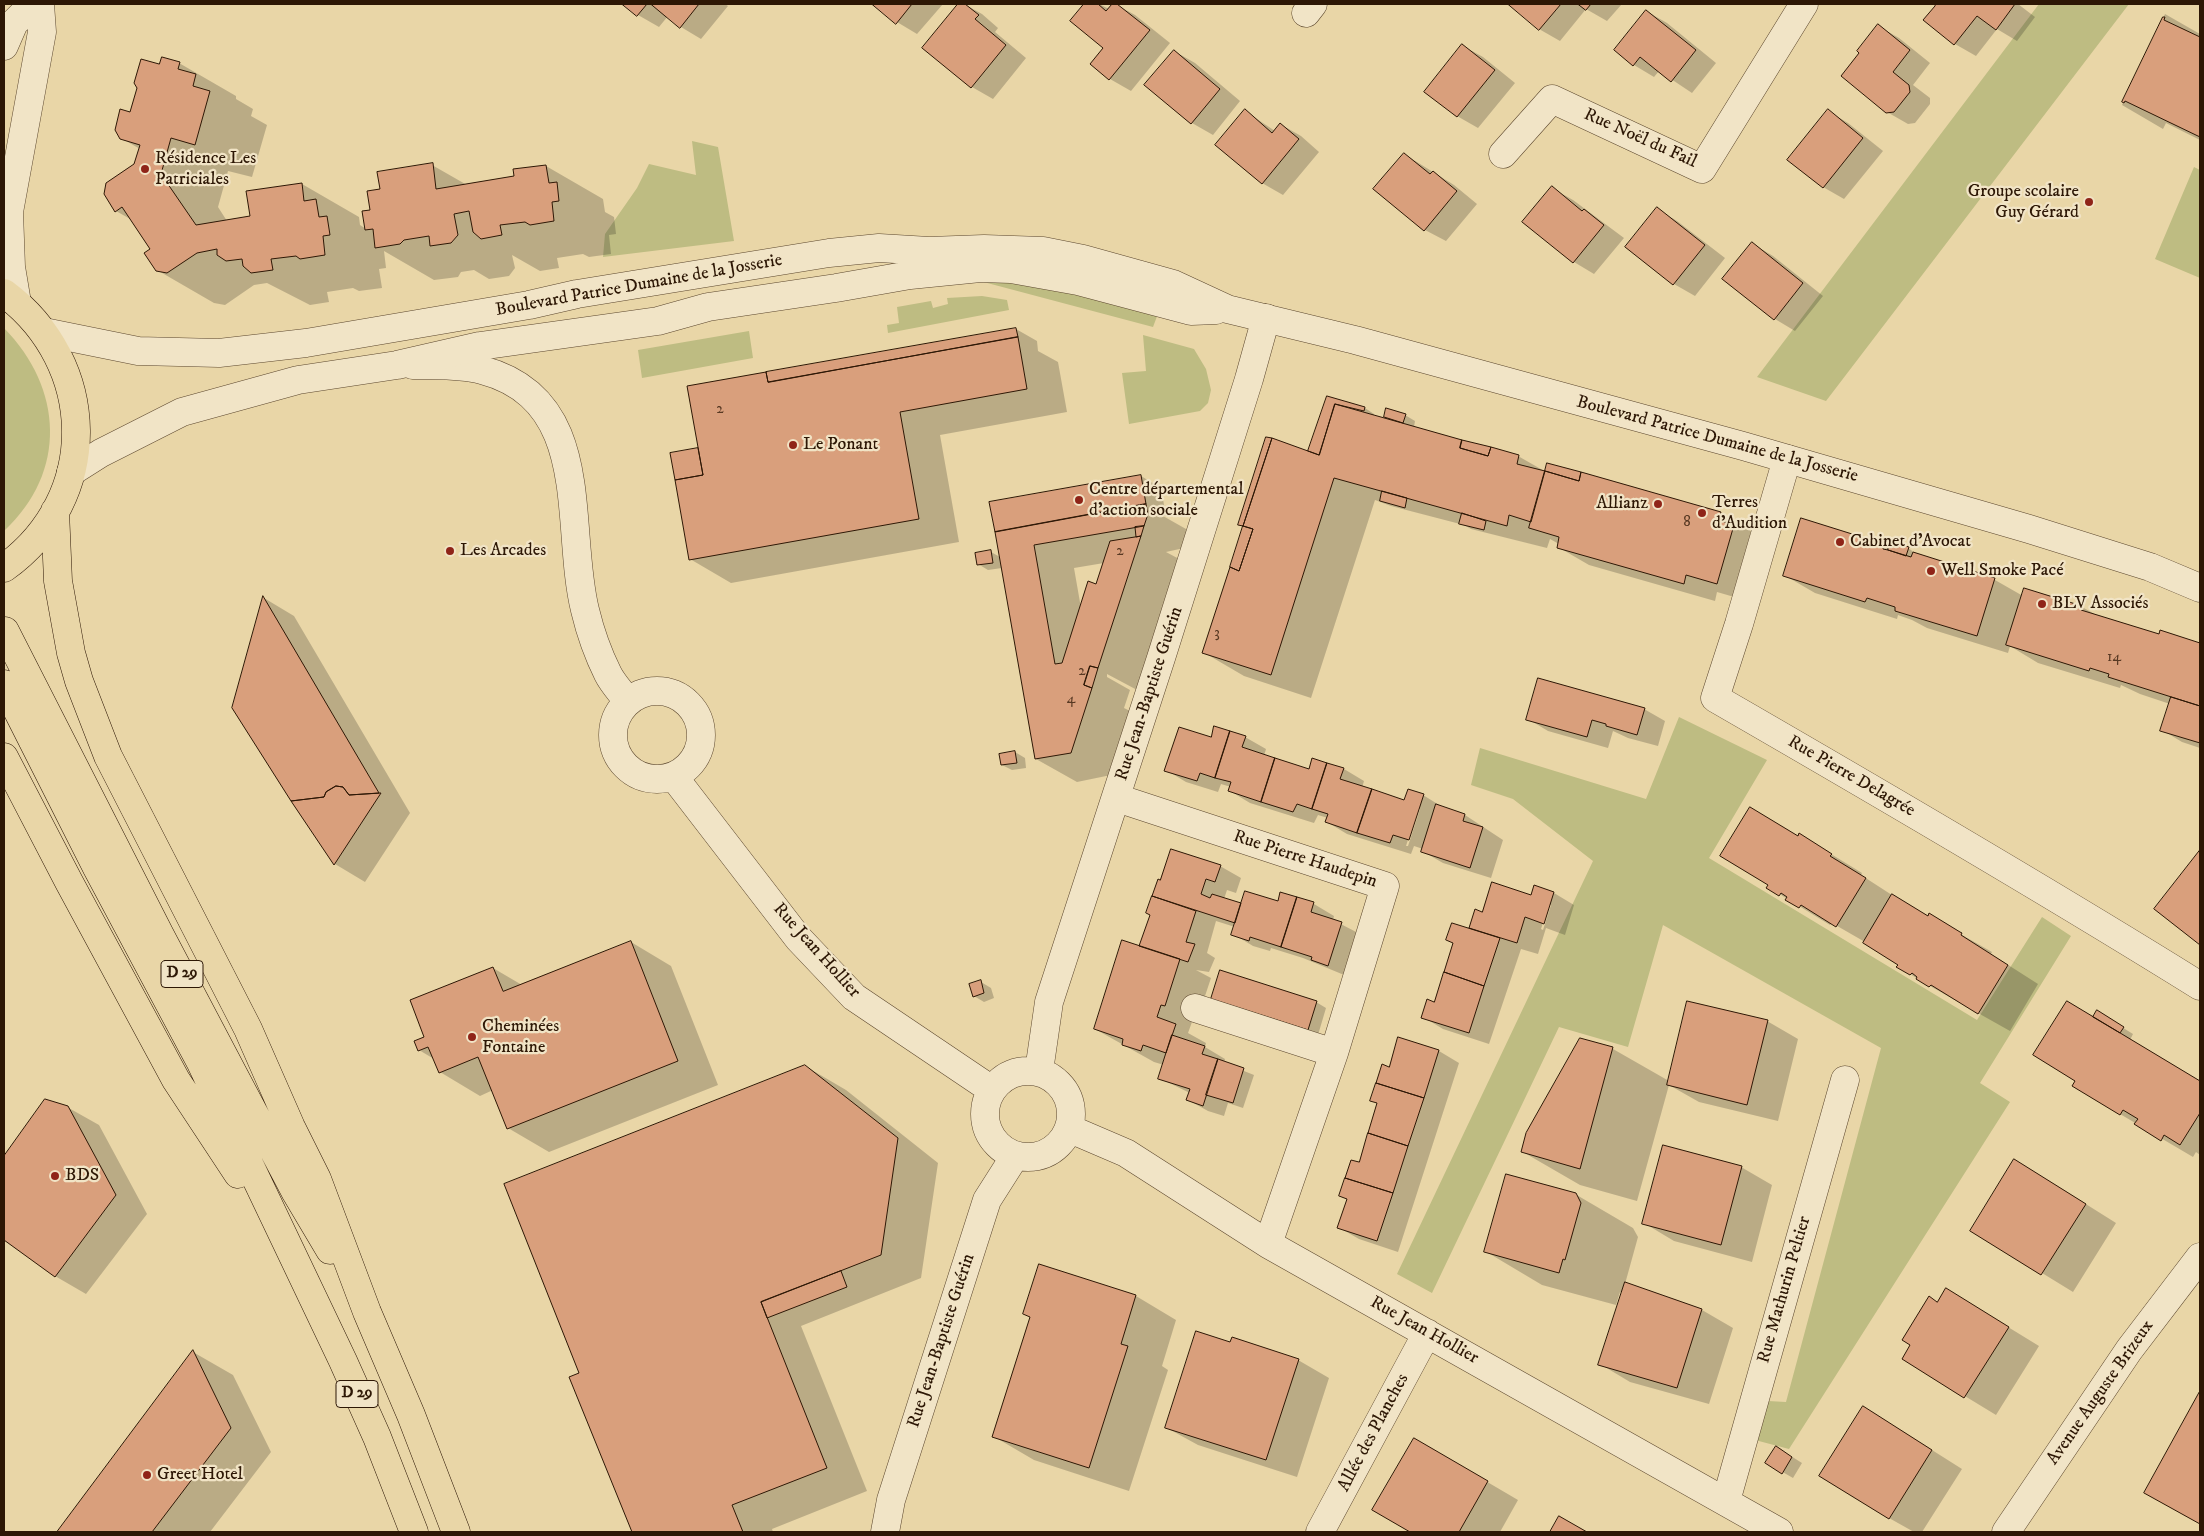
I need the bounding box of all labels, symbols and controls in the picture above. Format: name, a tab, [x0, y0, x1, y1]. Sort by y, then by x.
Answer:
street label: Rue Noël du Fail	[1580, 104, 1700, 174]
place label: Résidence Les Patriciales	[155, 148, 256, 190]
marker: Résidence Les Patriciales	[139, 163, 151, 175]
place label: Groupe scolaire Guy Gérard	[1968, 181, 2079, 223]
marker: Groupe scolaire Guy Gérard	[2083, 196, 2095, 208]
street label: Boulevard Patrice Dumaine de la Josserie	[494, 250, 784, 322]
street label: Boulevard Patrice Dumaine de la Josserie	[1574, 392, 1860, 488]
house number: 2	[716, 401, 724, 419]
place label: Le Ponant	[803, 434, 878, 456]
marker: Le Ponant	[787, 439, 799, 451]
place label: Centre départemental d'action sociale	[1089, 479, 1244, 522]
place label: Terres d'Audition	[1712, 492, 1787, 534]
place label: Allianz	[1596, 493, 1648, 515]
marker: Centre départemental d'action sociale	[1073, 494, 1085, 506]
marker: Allianz	[1652, 498, 1664, 510]
marker: Terres d'Audition	[1696, 507, 1708, 519]
house number: 8	[1683, 514, 1691, 532]
place label: Cabinet d'Avocat	[1850, 531, 1971, 553]
marker: Cabinet d'Avocat	[1834, 536, 1846, 548]
place label: Les Arcades	[460, 540, 546, 562]
house number: 2	[1116, 543, 1124, 561]
marker: Les Arcades	[444, 545, 456, 557]
place label: Well Smoke Pacé	[1941, 560, 2064, 582]
marker: Well Smoke Pacé	[1925, 565, 1937, 577]
place label: BLV Associés	[2052, 593, 2149, 615]
marker: BLV Associés	[2036, 598, 2048, 610]
street label: Rue Jean-Baptiste Guérin	[1112, 604, 1188, 784]
house number: 3	[1214, 625, 1220, 643]
house number: 14	[2107, 649, 2121, 667]
house number: 2	[1078, 663, 1086, 681]
house number: 4	[1067, 691, 1075, 709]
street label: Rue Pierre Delagrée	[1783, 732, 1919, 822]
street label: Rue Pierre Haudepin	[1230, 827, 1380, 893]
street label: Rue Jean Hollier	[768, 899, 864, 1003]
road number: D 29	[161, 961, 203, 988]
place label: Cheminées Fontaine	[482, 1016, 559, 1058]
marker: Cheminées Fontaine	[466, 1031, 478, 1043]
place label: BDS	[65, 1165, 99, 1187]
marker: BDS	[49, 1170, 61, 1182]
street label: Rue Mathurin Peltier	[1754, 1214, 1816, 1366]
street label: Rue Jean-Baptiste Guérin	[904, 1251, 980, 1431]
street label: Rue Jean Hollier	[1366, 1292, 1482, 1370]
street label: Avenue Auguste Brizeux	[2043, 1316, 2159, 1470]
street label: Allée des Planches	[1334, 1370, 1414, 1496]
road number: D 29	[336, 1380, 378, 1408]
place label: Greet Hotel	[157, 1464, 243, 1486]
marker: Greet Hotel	[141, 1469, 153, 1481]

